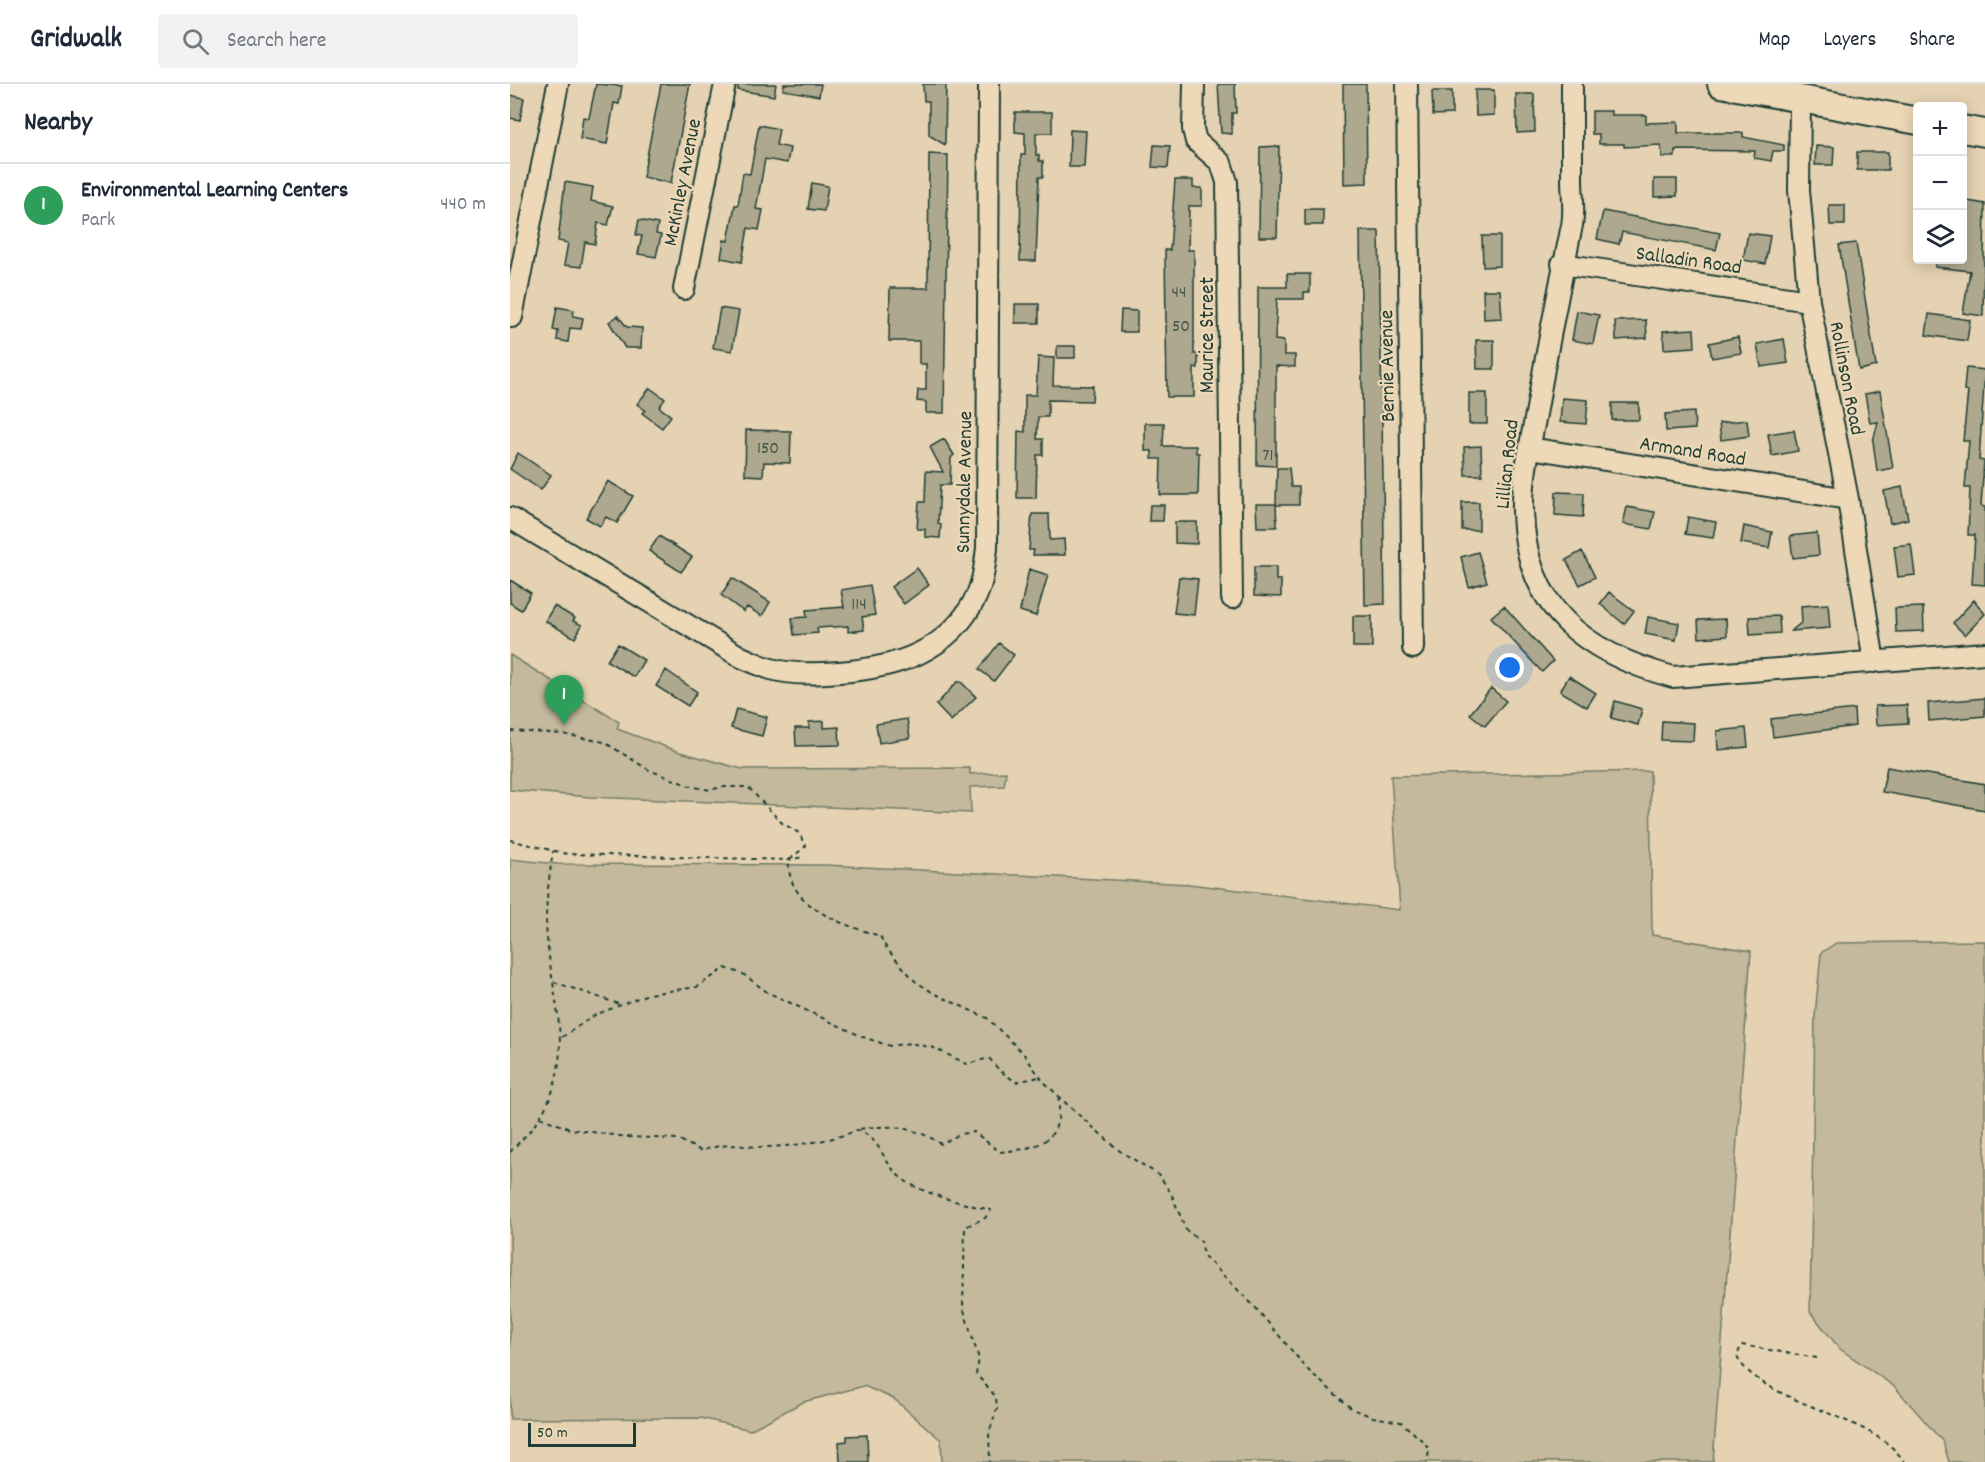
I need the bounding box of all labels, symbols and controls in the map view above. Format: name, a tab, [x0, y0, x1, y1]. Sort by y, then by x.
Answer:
search box	[158, 14, 578, 68]
text: Gridwalk	[30, 21, 122, 61]
icon: search	[179, 25, 212, 58]
text: Search here	[227, 26, 327, 57]
text: Map	[1759, 26, 1790, 56]
text: Layers	[1823, 26, 1876, 56]
text: Share	[1909, 26, 1955, 56]
map controls	[1913, 102, 1967, 264]
button: +	[1913, 102, 1967, 156]
text: Nearby	[24, 105, 92, 142]
street label: McKinley Avenue	[657, 116, 711, 249]
button: −	[1913, 156, 1967, 210]
text: Environmental Learning Centers	[81, 176, 348, 207]
text: 1	[41, 191, 46, 219]
text: 440 m	[440, 191, 486, 219]
text: Park	[81, 207, 115, 235]
button: layers	[1913, 210, 1967, 264]
street label: Salladin Road	[1634, 240, 1743, 284]
street label: Maurice Street	[1194, 277, 1224, 393]
house number: 44	[1172, 281, 1186, 306]
street label: Bernie Avenue	[1373, 310, 1405, 422]
house number: 50	[1172, 315, 1190, 340]
street label: Rollinson Road	[1819, 319, 1871, 438]
street label: Sunnydale Avenue	[950, 411, 982, 554]
street label: Lillian Road	[1489, 418, 1529, 511]
street label: Armand Road	[1637, 430, 1748, 476]
house number: 150	[757, 437, 779, 462]
house number: 71	[1263, 444, 1273, 469]
house number: 114	[851, 593, 867, 618]
your location	[1495, 653, 1524, 682]
pin: 1	[544, 676, 584, 725]
scale bar	[528, 1420, 636, 1448]
text: 50 m	[537, 1422, 568, 1445]

